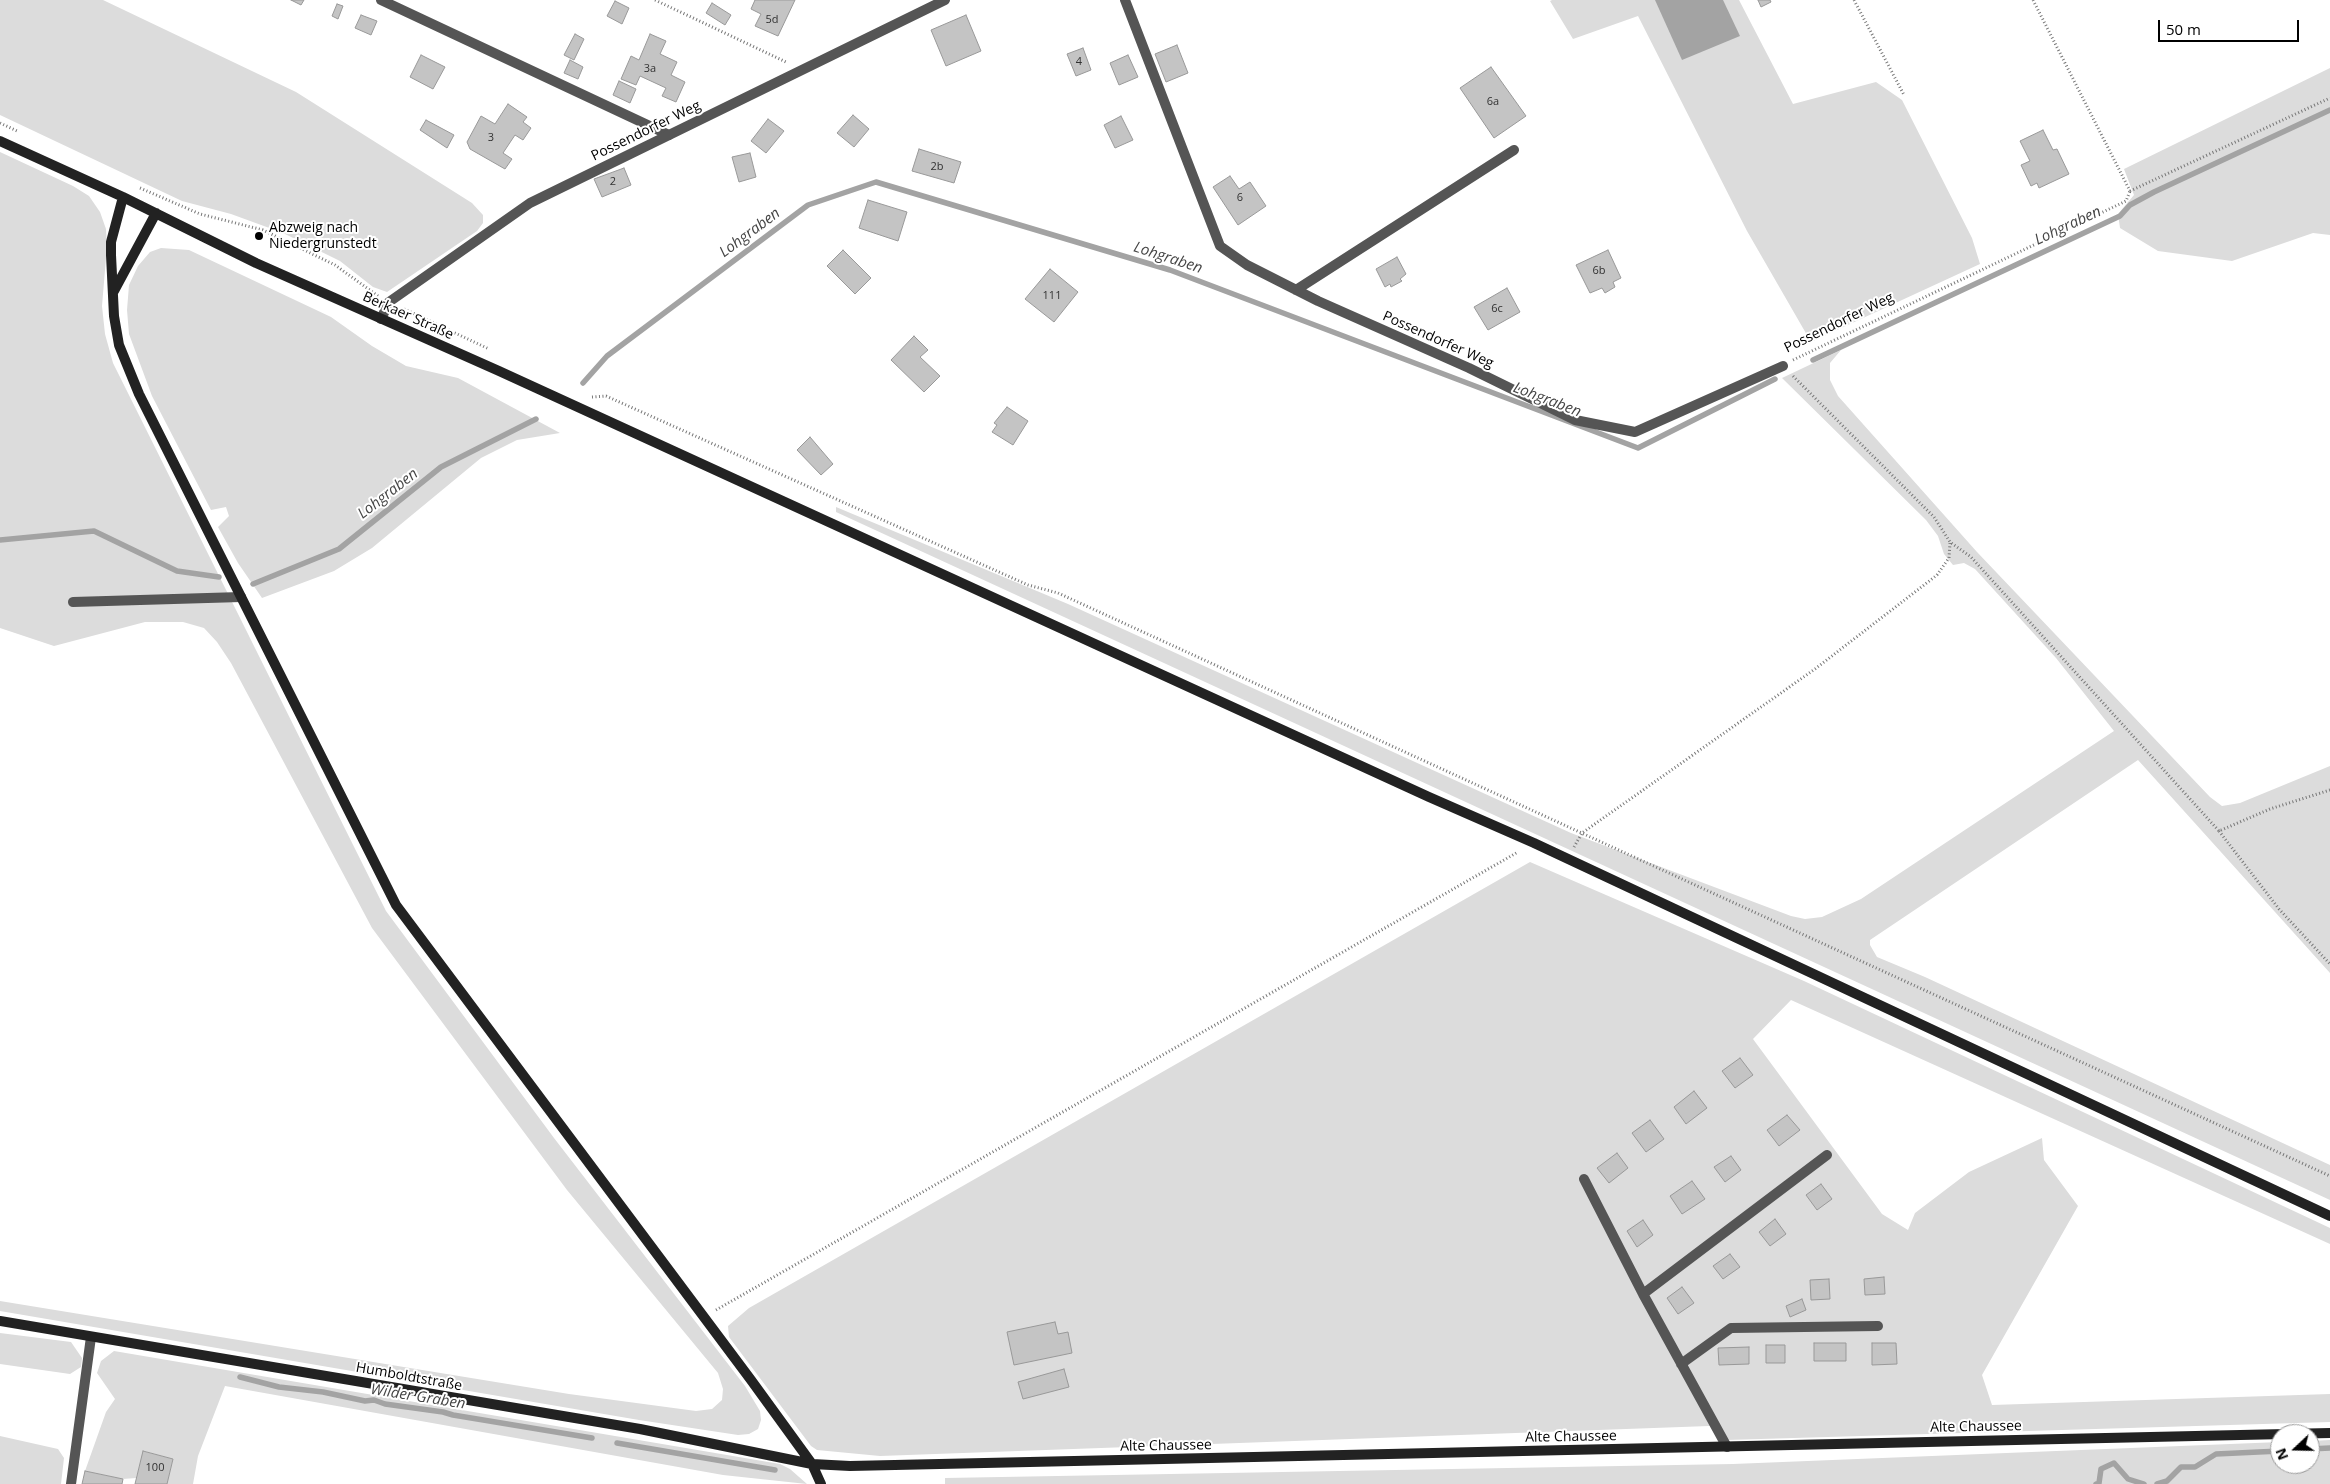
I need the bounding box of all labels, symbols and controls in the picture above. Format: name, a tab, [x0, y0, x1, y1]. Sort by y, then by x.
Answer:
scale bar	[2160, 10, 2301, 42]
house number: 5d	[765, 13, 779, 27]
text: 50 m	[2166, 19, 2201, 39]
house number: 4	[1076, 55, 1082, 69]
house number: 3a	[644, 62, 656, 76]
house number: 6a	[1487, 95, 1499, 109]
street label: Possendorfer Weg	[589, 97, 703, 165]
house number: 3	[488, 131, 494, 145]
house number: 2b	[930, 160, 944, 174]
house number: 2	[610, 175, 616, 189]
house number: 6	[1237, 191, 1243, 205]
water label: Lohgraben	[2032, 203, 2104, 249]
water label: Lohgraben	[716, 204, 784, 262]
place label: Abzweig nach Niedergrunstedt	[269, 220, 377, 252]
marker: Abzweig nach Niedergrunstedt	[253, 230, 265, 242]
water label: Lohgraben	[1131, 238, 1205, 278]
house number: 6b	[1592, 264, 1606, 278]
street label: Berkaer Straße	[360, 288, 456, 344]
house number: 111	[1043, 289, 1061, 303]
street label: Possendorfer Weg	[1782, 289, 1896, 357]
house number: 6c	[1491, 302, 1503, 316]
street label: Possendorfer Weg	[1380, 308, 1496, 372]
water label: Lohgraben	[1511, 379, 1583, 421]
water label: Lohgraben	[354, 465, 422, 523]
street label: Humboldtstraße	[355, 1359, 463, 1395]
water label: Wilder Graben	[369, 1381, 467, 1413]
street label: Alte Chaussee	[1930, 1418, 2022, 1436]
north arrow	[2270, 1424, 2320, 1474]
street label: Alte Chaussee	[1525, 1428, 1617, 1446]
street label: Alte Chaussee	[1120, 1437, 1212, 1455]
text: N	[2271, 1445, 2292, 1463]
house number: 100	[146, 1461, 164, 1475]

